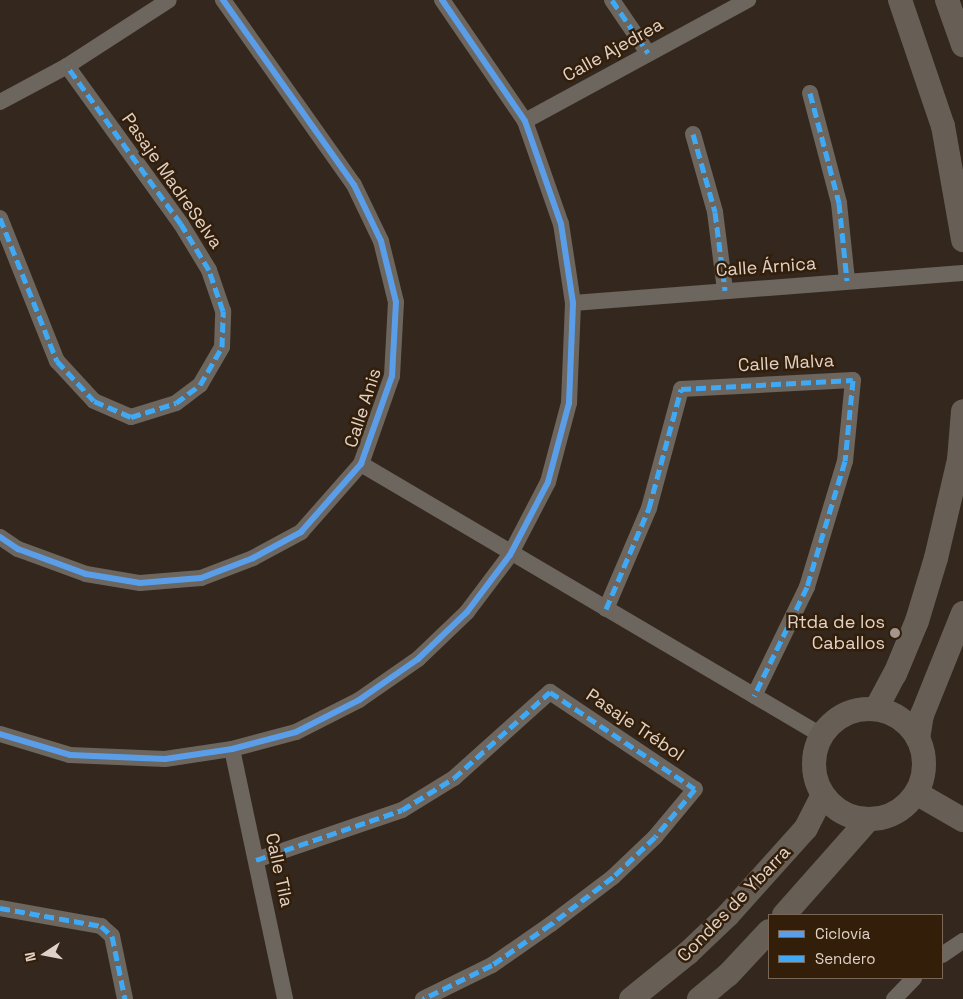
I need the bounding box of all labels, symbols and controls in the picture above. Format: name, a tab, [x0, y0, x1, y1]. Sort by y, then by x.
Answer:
street label: Calle Ajedrea	[559, 14, 667, 86]
street label: Pasaje MadreSelva	[117, 109, 227, 253]
street label: Calle Árnica	[715, 253, 817, 281]
street label: Calle Malva	[737, 350, 835, 376]
street label: Calle Anis	[340, 366, 386, 450]
place label: Rtda de los Caballos	[787, 612, 885, 654]
marker: Rtda de los Caballos	[889, 627, 901, 639]
street label: Pasaje Trébol	[582, 684, 688, 766]
street label: Calle Tila	[261, 831, 297, 909]
street label: Condes de Ybarra	[673, 841, 795, 967]
legend	[768, 914, 943, 979]
text: Ciclovía	[815, 924, 870, 943]
north arrow	[20, 929, 70, 979]
text: Sendero	[815, 949, 875, 968]
text: N	[21, 951, 40, 963]

